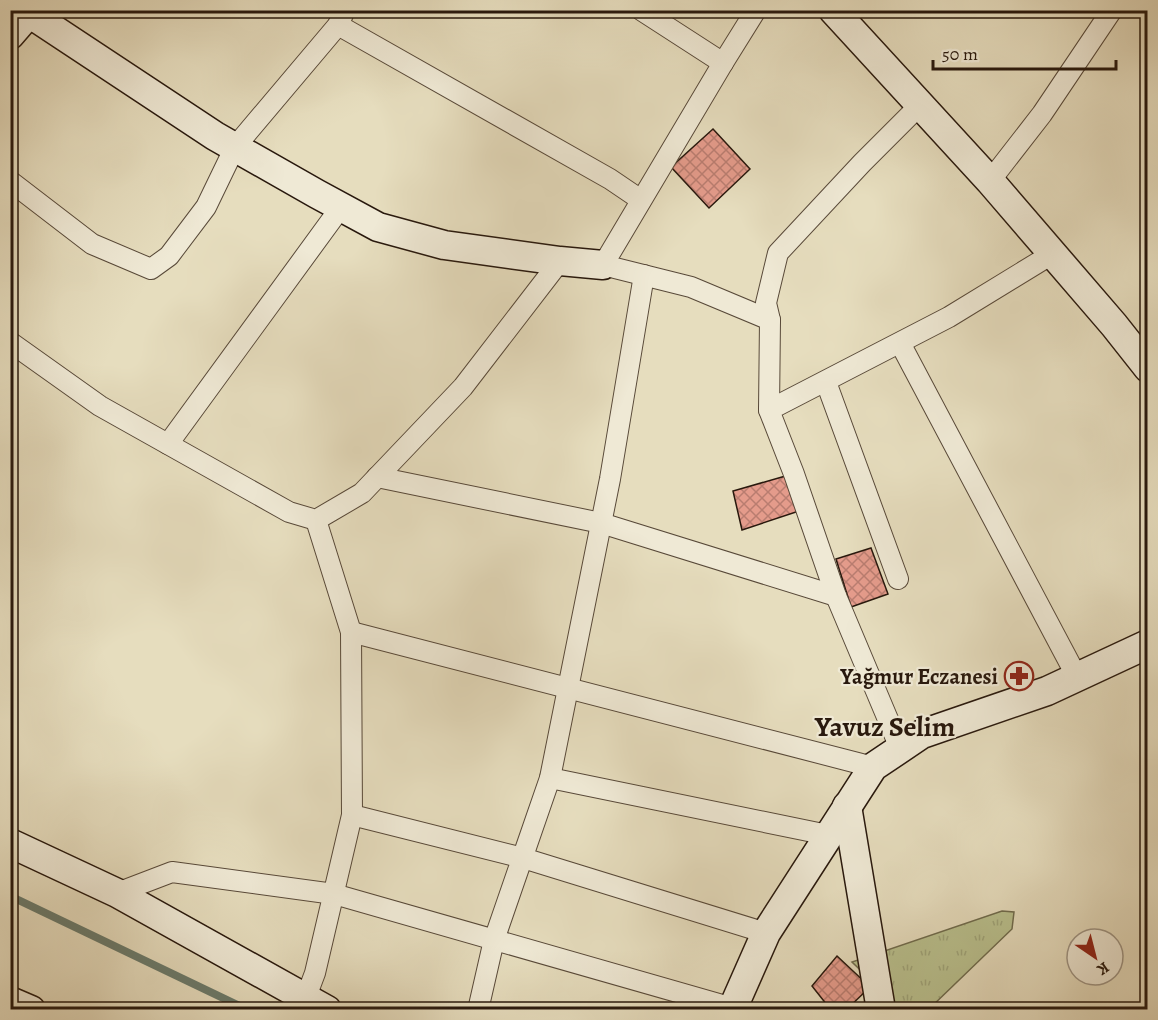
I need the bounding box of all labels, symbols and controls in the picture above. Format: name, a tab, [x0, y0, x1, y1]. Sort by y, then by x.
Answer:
scale bar	[933, 33, 1116, 71]
text: 50 m	[942, 42, 978, 66]
pharmacy icon: Yağmur Eczanesi	[1003, 660, 1035, 692]
place label: Yağmur Eczanesi	[839, 662, 998, 692]
district label: Yavuz Selim	[814, 708, 955, 746]
north arrow	[1065, 927, 1125, 987]
text: K	[1092, 956, 1114, 981]

